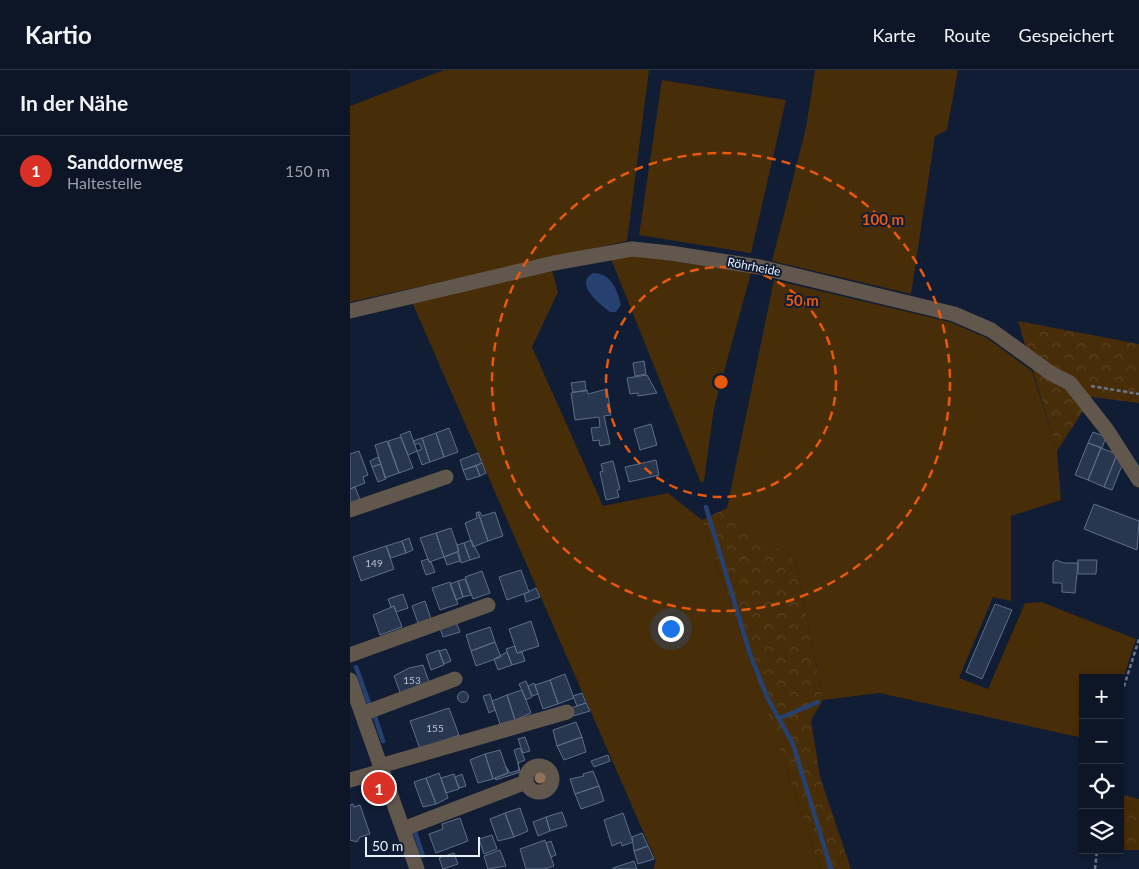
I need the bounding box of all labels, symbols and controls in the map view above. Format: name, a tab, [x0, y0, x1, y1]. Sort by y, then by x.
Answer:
text: Kartio	[25, 20, 92, 49]
text: Karte	[872, 24, 916, 46]
text: Route	[944, 24, 991, 46]
text: Gespeichert	[1019, 24, 1114, 46]
text: In der Nähe	[20, 90, 128, 115]
text: Sanddornweg	[67, 150, 183, 173]
text: 1	[31, 161, 41, 180]
text: 150 m	[285, 161, 330, 180]
text: Haltestelle	[67, 173, 142, 192]
text: 100 m	[862, 210, 904, 228]
street label: Röhrheide	[726, 254, 782, 279]
text: 50 m	[785, 291, 819, 309]
centre of rings	[712, 373, 730, 391]
house number: 149	[365, 557, 383, 569]
your location	[658, 616, 684, 642]
house number: 153	[403, 674, 421, 686]
map controls	[1079, 674, 1124, 854]
button: +	[1079, 674, 1124, 719]
button: −	[1079, 719, 1124, 764]
house number: 155	[426, 722, 444, 734]
button: locate	[1079, 764, 1124, 809]
pin: 1	[363, 769, 395, 807]
button: layers	[1079, 809, 1124, 854]
scale bar	[365, 834, 480, 857]
text: 50 m	[372, 837, 403, 854]

